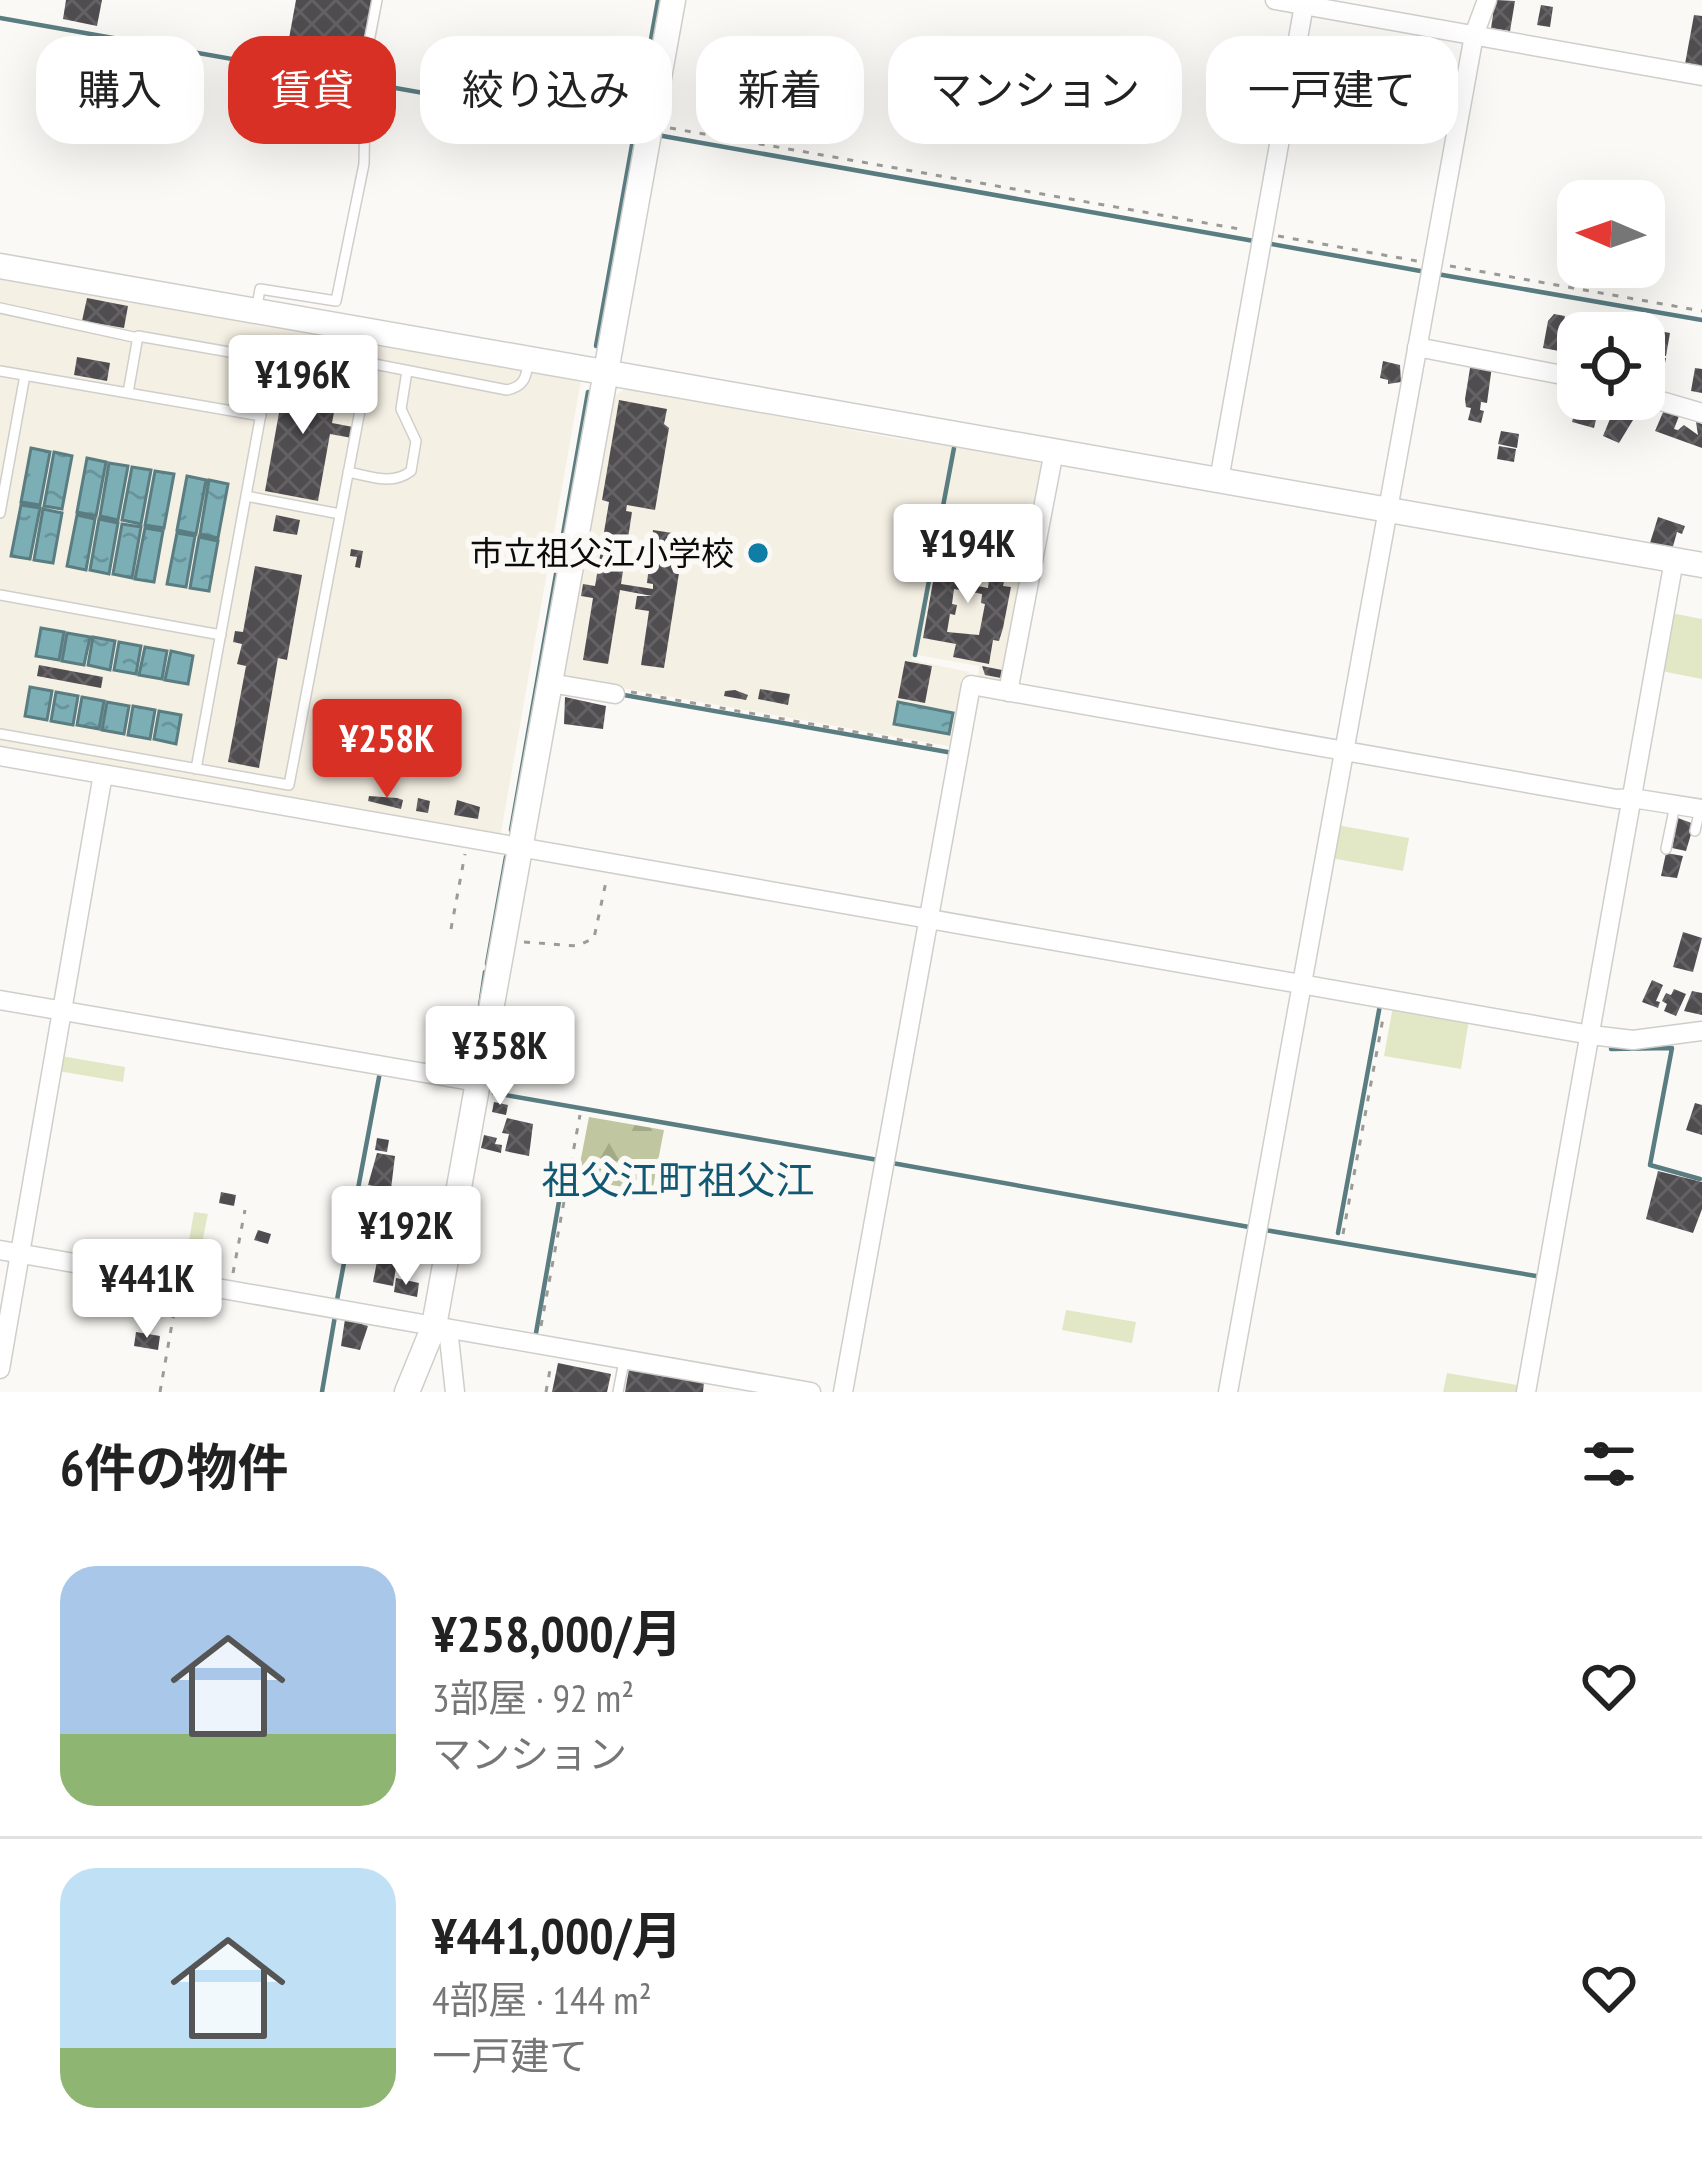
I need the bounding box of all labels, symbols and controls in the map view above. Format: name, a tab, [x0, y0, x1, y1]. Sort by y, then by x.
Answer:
chip: 購入	[36, 36, 204, 144]
chip: 賃貸	[228, 36, 396, 144]
chip: 絞り込み	[420, 36, 672, 144]
chip: 新着	[696, 36, 864, 144]
chip: マンション	[888, 36, 1182, 144]
chip: 一戸建て	[1206, 36, 1458, 144]
north arrow	[1557, 180, 1665, 288]
map controls	[1557, 180, 1665, 420]
button: locate	[1557, 312, 1665, 420]
pin: ¥196K	[219, 335, 387, 437]
text: ¥196K	[256, 348, 350, 399]
pin: ¥194K	[884, 504, 1052, 606]
text: ¥194K	[921, 517, 1015, 568]
place label: 市立祖父江小学校	[470, 531, 734, 574]
marker: 市立祖父江小学校	[745, 540, 771, 566]
pin: ¥258K	[303, 699, 471, 801]
text: ¥258K	[340, 712, 434, 763]
pin: ¥358K	[416, 1006, 584, 1108]
text: ¥358K	[453, 1019, 547, 1070]
district label: 祖父江町祖父江	[541, 1154, 815, 1205]
pin: ¥192K	[322, 1186, 490, 1288]
text: ¥192K	[359, 1199, 453, 1250]
pin: ¥441K	[63, 1239, 231, 1341]
text: ¥441K	[100, 1252, 194, 1303]
icon: filters	[1576, 1431, 1642, 1497]
text: 6件の物件	[60, 1434, 288, 1500]
text: ¥258,000/月	[432, 1600, 682, 1666]
icon: home	[156, 1614, 300, 1758]
icon: heart	[1576, 1653, 1642, 1719]
text: 3部屋 · 92 m²	[432, 1672, 634, 1723]
text: マンション	[432, 1728, 627, 1779]
text: ¥441,000/月	[432, 1902, 682, 1968]
icon: home	[156, 1916, 300, 2060]
icon: heart	[1576, 1955, 1642, 2021]
text: 4部屋 · 144 m²	[432, 1974, 652, 2025]
text: 一戸建て	[432, 2030, 588, 2081]

